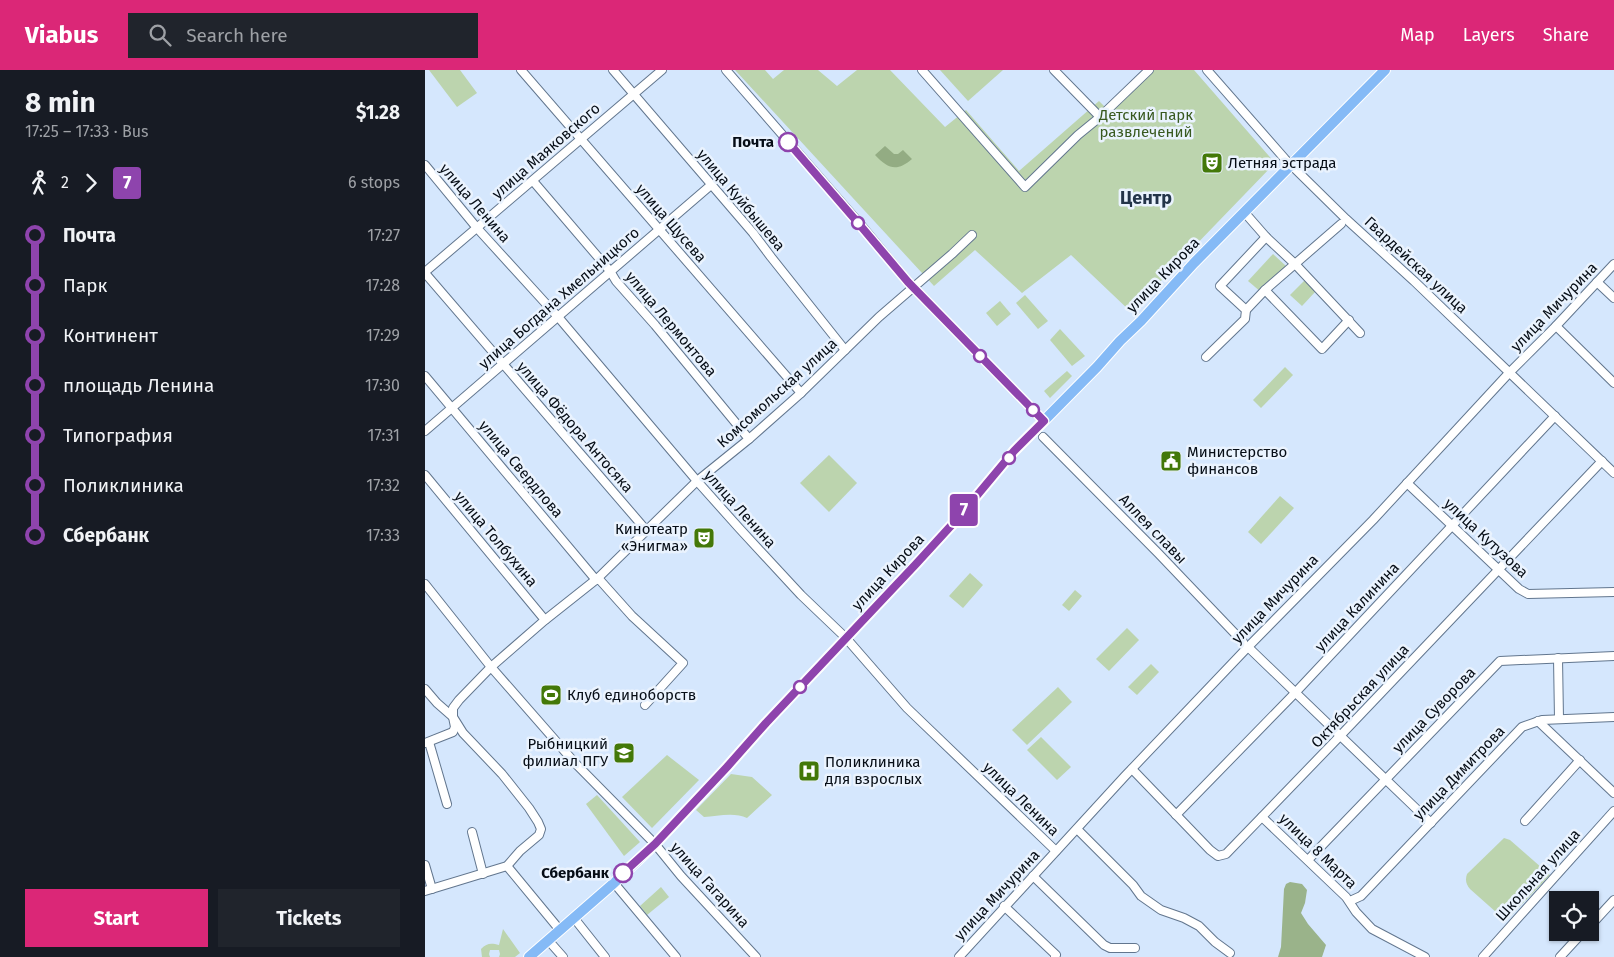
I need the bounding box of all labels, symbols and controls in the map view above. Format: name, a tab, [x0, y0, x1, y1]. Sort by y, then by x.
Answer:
search box	[128, 13, 478, 58]
text: Viabus	[25, 21, 98, 49]
icon: search	[146, 21, 174, 49]
text: Search here	[186, 24, 288, 47]
text: Map	[1400, 24, 1435, 46]
text: Layers	[1463, 24, 1515, 46]
text: Share	[1543, 24, 1589, 46]
text: 8 min	[25, 86, 96, 119]
street label: улица Маяковского	[488, 99, 604, 203]
text: $1.28	[356, 101, 400, 124]
park label: Детский парк развлечений	[1098, 106, 1193, 141]
text: 17:25 – 17:33 · Bus	[25, 122, 148, 141]
marker: Почта	[778, 132, 798, 152]
place label: Почта	[732, 133, 774, 151]
street label: улица Куйбышева	[693, 146, 789, 254]
theatre icon: Летняя эстрада	[1200, 151, 1224, 175]
place label: Летняя эстрада	[1228, 154, 1337, 172]
street label: улица Ленина	[436, 160, 514, 246]
icon: walk	[25, 169, 53, 197]
icon: forward	[77, 169, 105, 197]
text: 7	[123, 172, 131, 194]
text: 2	[61, 173, 69, 192]
text: 6 stops	[348, 173, 400, 192]
street label: улица Щусева	[632, 180, 710, 266]
district label: Центр	[1120, 187, 1172, 209]
street label: Гвардейская улица	[1361, 213, 1471, 317]
unlabelled marker	[851, 216, 865, 230]
street label: улица Богдана Хмельницкого	[475, 223, 643, 373]
text: Почта	[63, 224, 116, 247]
text: 17:27	[367, 226, 400, 245]
street label: улица Кирова	[1123, 234, 1203, 316]
street label: улица Мичурина	[1507, 259, 1601, 355]
street label: улица Лермонтова	[622, 268, 720, 380]
text: Парк	[63, 274, 107, 297]
text: 17:28	[365, 276, 400, 295]
text: Континент	[63, 324, 158, 347]
text: 17:29	[366, 326, 400, 345]
street label: Комсомольская улица	[713, 334, 841, 452]
unlabelled marker	[973, 349, 987, 363]
street label: улица Фёдора Антосяка	[513, 358, 637, 496]
text: площадь Ленина	[63, 374, 214, 397]
text: 17:30	[365, 376, 400, 395]
unlabelled marker	[1026, 403, 1040, 417]
street label: улица Свердлова	[475, 417, 567, 521]
text: Типография	[63, 424, 173, 447]
text: 17:31	[367, 426, 400, 445]
place label: Министерство финансов	[1187, 443, 1287, 478]
public building icon: Министерство финансов	[1159, 449, 1183, 473]
unlabelled marker	[1002, 451, 1016, 465]
street label: улица Ленина	[700, 466, 780, 552]
text: Поликлиника	[63, 474, 184, 497]
text: 17:32	[366, 476, 400, 495]
street label: улица Толбухина	[451, 488, 541, 590]
street label: Аллея славы	[1115, 491, 1191, 567]
line badge: 7	[948, 494, 980, 526]
street label: улица Кутузова	[1440, 494, 1532, 582]
text: 7	[960, 499, 968, 521]
place label: Кинотеатр «Энигма»	[615, 520, 688, 555]
text: Сбербанк	[63, 524, 149, 547]
text: 17:33	[366, 526, 400, 545]
theatre icon: Кинотеатр «Энигма»	[692, 526, 716, 550]
street label: улица Кирова	[848, 530, 928, 614]
street label: улица Мичурина	[1228, 551, 1322, 647]
street label: улица Калинина	[1311, 559, 1403, 655]
street label: Октябрьская улица	[1307, 640, 1413, 752]
street label: улица Суворова	[1389, 663, 1479, 757]
unlabelled marker	[793, 680, 807, 694]
sports icon: Клуб единоборств	[539, 683, 563, 707]
place label: Клуб единоборств	[567, 686, 696, 704]
street label: улица Димитрова	[1409, 722, 1509, 824]
place label: Рыбницкий филиал ПГУ	[522, 735, 609, 770]
school or university icon: Рыбницкий филиал ПГУ	[612, 741, 636, 765]
place label: Поликлиника для взрослых	[825, 753, 923, 788]
street label: улица Ленина	[979, 758, 1063, 840]
hospital icon: Поликлиника для взрослых	[797, 759, 821, 783]
street label: улица 8 Марта	[1276, 810, 1360, 892]
street label: Школьная улица	[1492, 825, 1584, 925]
street label: улица Гагарина	[667, 838, 753, 932]
street label: улица Мичурина	[950, 846, 1044, 944]
marker: Сбербанк	[613, 863, 633, 883]
place label: Сбербанк	[541, 864, 610, 882]
button: Start	[25, 889, 208, 947]
button: Tickets	[218, 889, 400, 947]
map controls	[1549, 891, 1599, 941]
button: locate	[1549, 891, 1599, 941]

